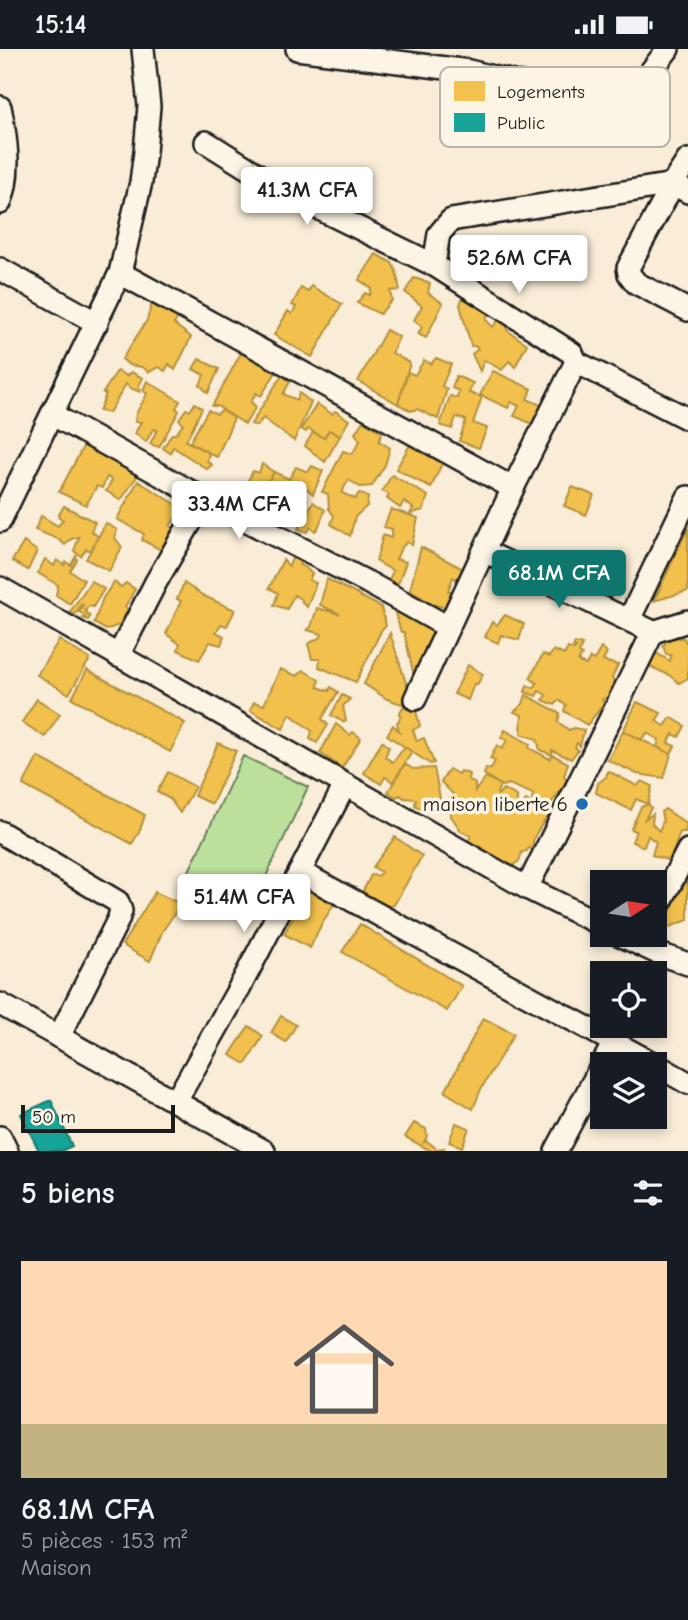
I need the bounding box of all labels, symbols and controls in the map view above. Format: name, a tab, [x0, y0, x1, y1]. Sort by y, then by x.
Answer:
text: 15:14	[35, 10, 87, 40]
legend	[440, 67, 670, 147]
text: Logements	[497, 81, 585, 103]
text: Public	[497, 112, 545, 134]
pin: 41.3M CFA	[227, 167, 387, 227]
text: 41.3M CFA	[257, 176, 357, 203]
pin: 52.6M CFA	[439, 236, 599, 295]
text: 52.6M CFA	[467, 244, 571, 271]
pin: 33.4M CFA	[159, 482, 319, 541]
text: 33.4M CFA	[188, 490, 290, 517]
pin: 68.1M CFA	[479, 551, 639, 610]
text: 68.1M CFA	[508, 559, 610, 586]
place label: maison liberte 6	[423, 792, 568, 816]
marker: maison liberte 6	[574, 796, 590, 812]
north arrow	[590, 870, 667, 947]
map controls	[590, 870, 667, 1129]
pin: 51.4M CFA	[164, 875, 324, 934]
text: 51.4M CFA	[193, 883, 295, 910]
button: locate	[590, 961, 667, 1038]
button: layers	[590, 1052, 667, 1129]
scale bar	[21, 1102, 175, 1134]
text: 50 m	[32, 1106, 76, 1128]
icon: filters	[629, 1174, 667, 1212]
text: 5 biens	[21, 1176, 114, 1211]
icon: home	[281, 1306, 407, 1432]
text: 68.1M CFA	[21, 1492, 154, 1527]
text: 5 pièces · 153 m²	[21, 1527, 187, 1554]
text: Maison	[21, 1554, 92, 1581]

